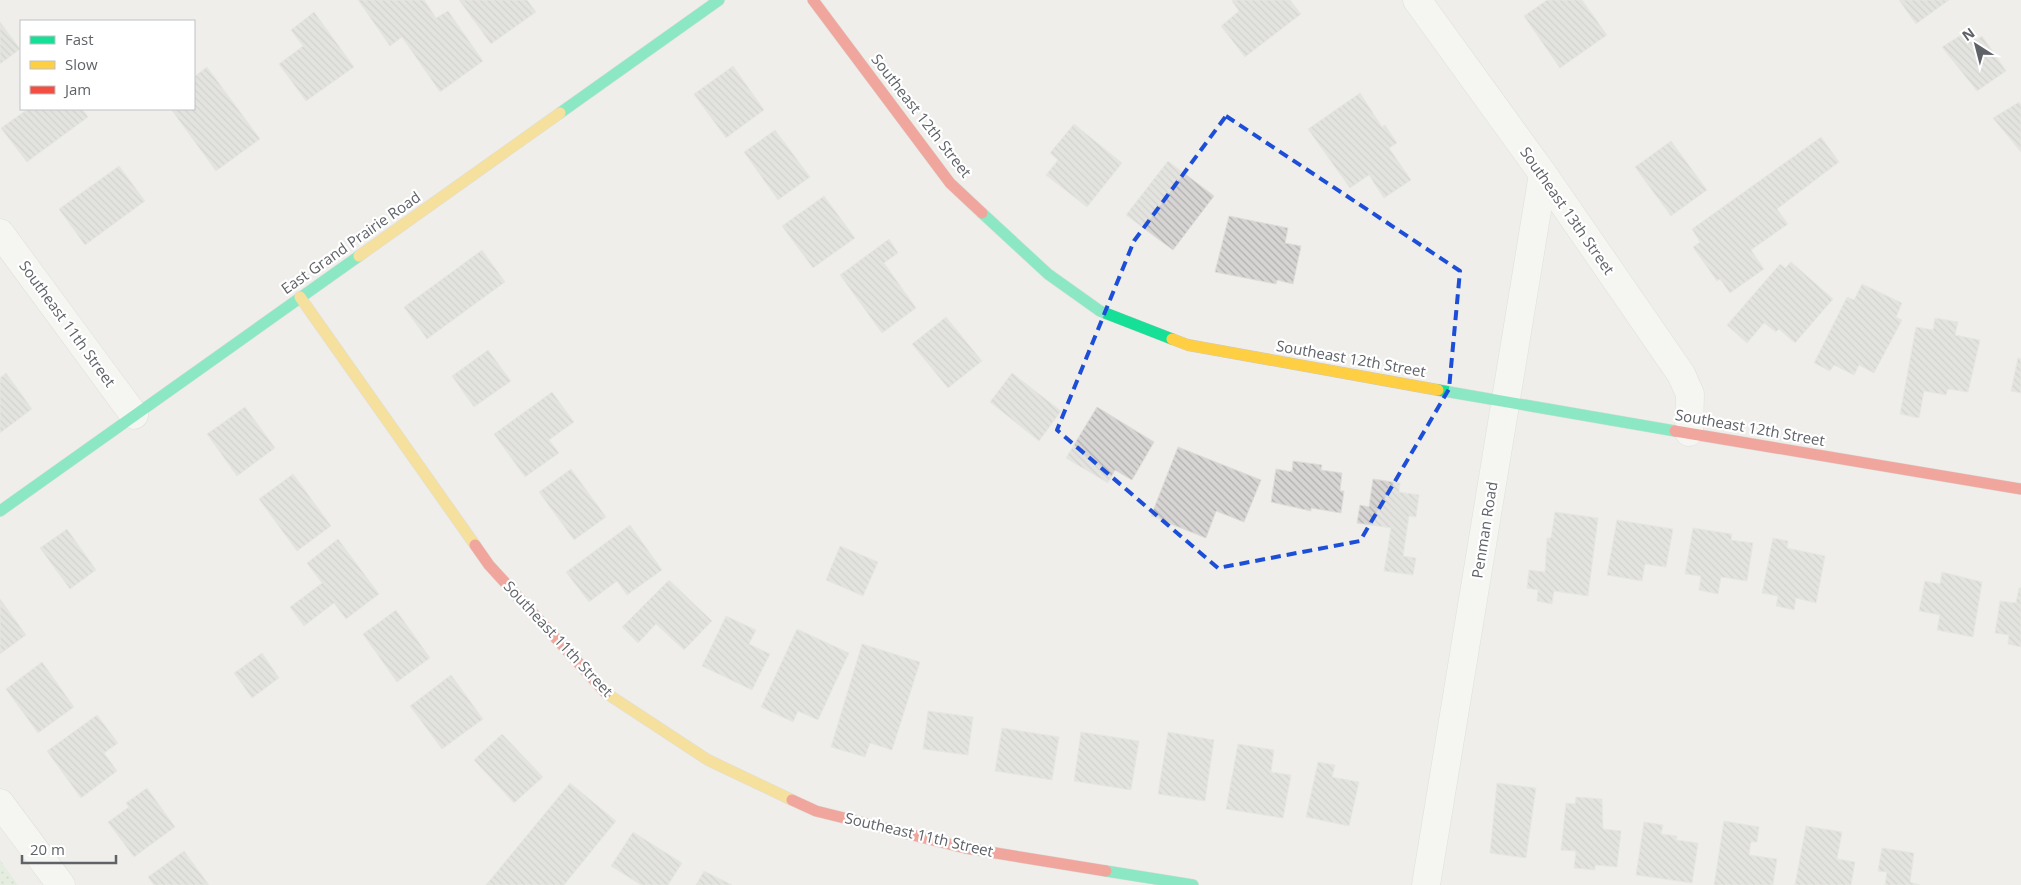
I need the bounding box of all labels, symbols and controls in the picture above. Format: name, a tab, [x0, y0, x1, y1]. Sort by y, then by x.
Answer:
legend	[20, 20, 195, 110]
north arrow	[1951, 20, 2001, 70]
text: N	[1958, 23, 1978, 45]
text: Fast	[65, 29, 94, 49]
street label: Southeast 12th Street	[867, 49, 976, 181]
text: Slow	[65, 54, 98, 74]
text: Jam	[63, 79, 91, 99]
street label: Southeast 13th Street	[1516, 143, 1619, 278]
street label: East Grand Prairie Road	[277, 186, 424, 298]
street label: Southeast 11th Street	[15, 256, 120, 391]
street label: Southeast 12th Street	[1275, 335, 1428, 381]
street label: Southeast 12th Street	[1674, 404, 1827, 450]
street label: Penman Road	[1466, 480, 1502, 580]
street label: Southeast 11th Street	[500, 576, 618, 701]
street label: Southeast 11th Street	[843, 807, 995, 861]
scale bar	[22, 832, 116, 864]
text: 20 m	[30, 839, 65, 859]

